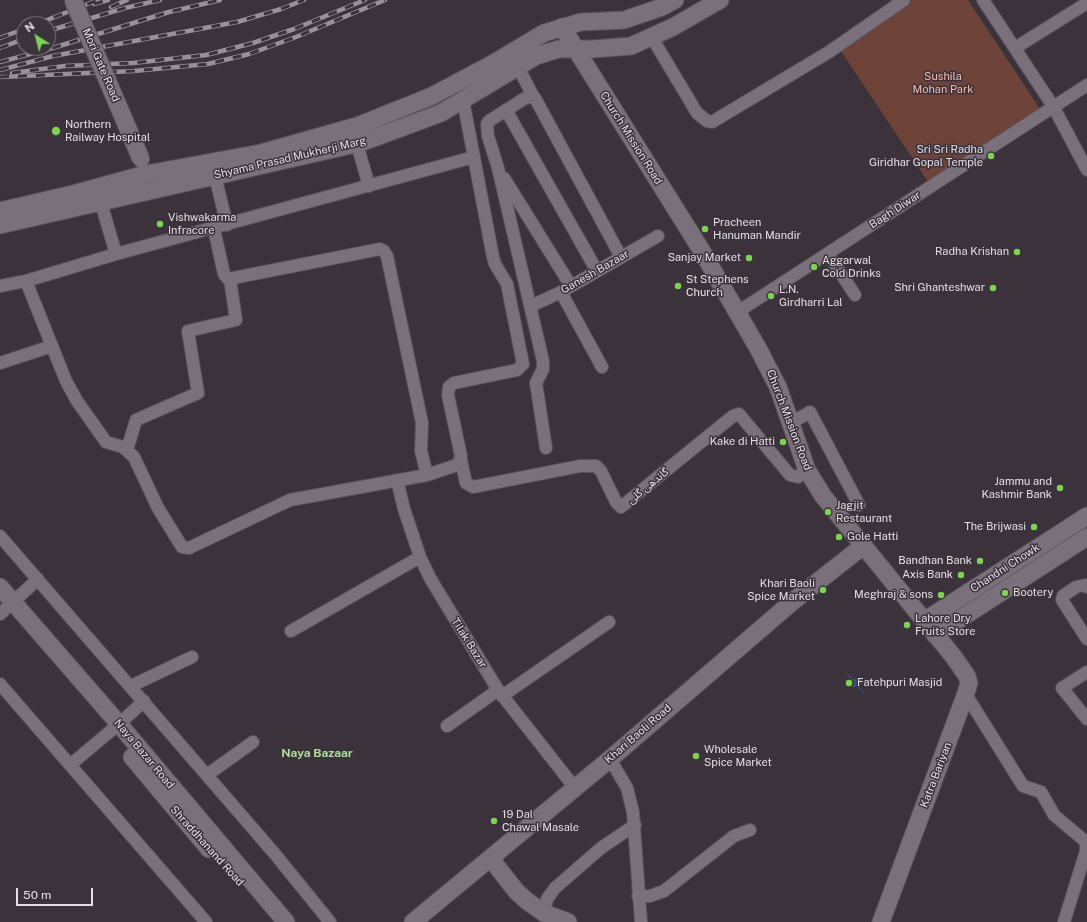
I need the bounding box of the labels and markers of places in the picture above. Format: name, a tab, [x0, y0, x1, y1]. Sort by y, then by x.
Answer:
place label: Northern Railway Hospital	[65, 118, 150, 144]
marker: Northern Railway Hospital	[50, 125, 62, 137]
place label: Sri Sri Radha Giridhar Gopal Temple	[869, 143, 983, 169]
marker: Sri Sri Radha Giridhar Gopal Temple	[986, 151, 996, 161]
place label: Vishwakarma Infracore	[168, 211, 236, 237]
place label: Pracheen Hanuman Mandir	[713, 216, 801, 242]
marker: Vishwakarma Infracore	[155, 219, 165, 229]
marker: Pracheen Hanuman Mandir	[700, 224, 710, 234]
place label: Radha Krishan	[935, 245, 1009, 259]
marker: Radha Krishan	[1012, 247, 1022, 257]
place label: Sanjay Market	[668, 251, 741, 265]
marker: Sanjay Market	[744, 253, 754, 263]
place label: Aggarwal Cold Drinks	[822, 254, 881, 280]
marker: Aggarwal Cold Drinks	[809, 262, 819, 272]
place label: St Stephens Church	[686, 273, 749, 299]
marker: St Stephens Church	[673, 281, 683, 291]
place label: Shri Ghanteshwar	[894, 281, 985, 295]
place label: L.N. Girdharri Lal	[779, 283, 843, 309]
marker: Shri Ghanteshwar	[988, 283, 998, 293]
marker: L.N. Girdharri Lal	[766, 291, 776, 301]
place label: Kake di Hatti	[710, 435, 775, 449]
marker: Kake di Hatti	[778, 437, 788, 447]
place label: Jammu and Kashmir Bank	[981, 475, 1052, 501]
marker: Jammu and Kashmir Bank	[1055, 483, 1065, 493]
place label: Jagjit Restaurant	[836, 499, 892, 525]
marker: Jagjit Restaurant	[823, 507, 833, 517]
place label: The Brijwasi	[964, 520, 1026, 534]
marker: The Brijwasi	[1029, 522, 1039, 532]
place label: Gole Hatti	[847, 530, 898, 544]
marker: Gole Hatti	[834, 532, 844, 542]
place label: Bandhan Bank	[898, 554, 972, 568]
marker: Bandhan Bank	[975, 556, 985, 566]
place label: Axis Bank	[902, 568, 953, 582]
marker: Axis Bank	[956, 570, 966, 580]
place label: Khari Baoli Spice Market	[747, 577, 815, 603]
marker: Khari Baoli Spice Market	[818, 585, 828, 595]
place label: Bootery	[1013, 586, 1053, 600]
place label: Meghraj & sons	[854, 588, 933, 602]
marker: Bootery	[1000, 588, 1010, 598]
marker: Meghraj & sons	[936, 590, 946, 600]
place label: Lahore Dry Fruits Store	[915, 612, 975, 638]
marker: Lahore Dry Fruits Store	[902, 620, 912, 630]
place label: Fatehpuri Masjid	[857, 676, 942, 690]
marker: Fatehpuri Masjid	[844, 678, 854, 688]
place label: Wholesale Spice Market	[704, 743, 772, 769]
marker: Wholesale Spice Market	[691, 751, 701, 761]
place label: 19 Dal Chawal Masale	[502, 808, 579, 834]
marker: 19 Dal Chawal Masale	[489, 816, 499, 826]

